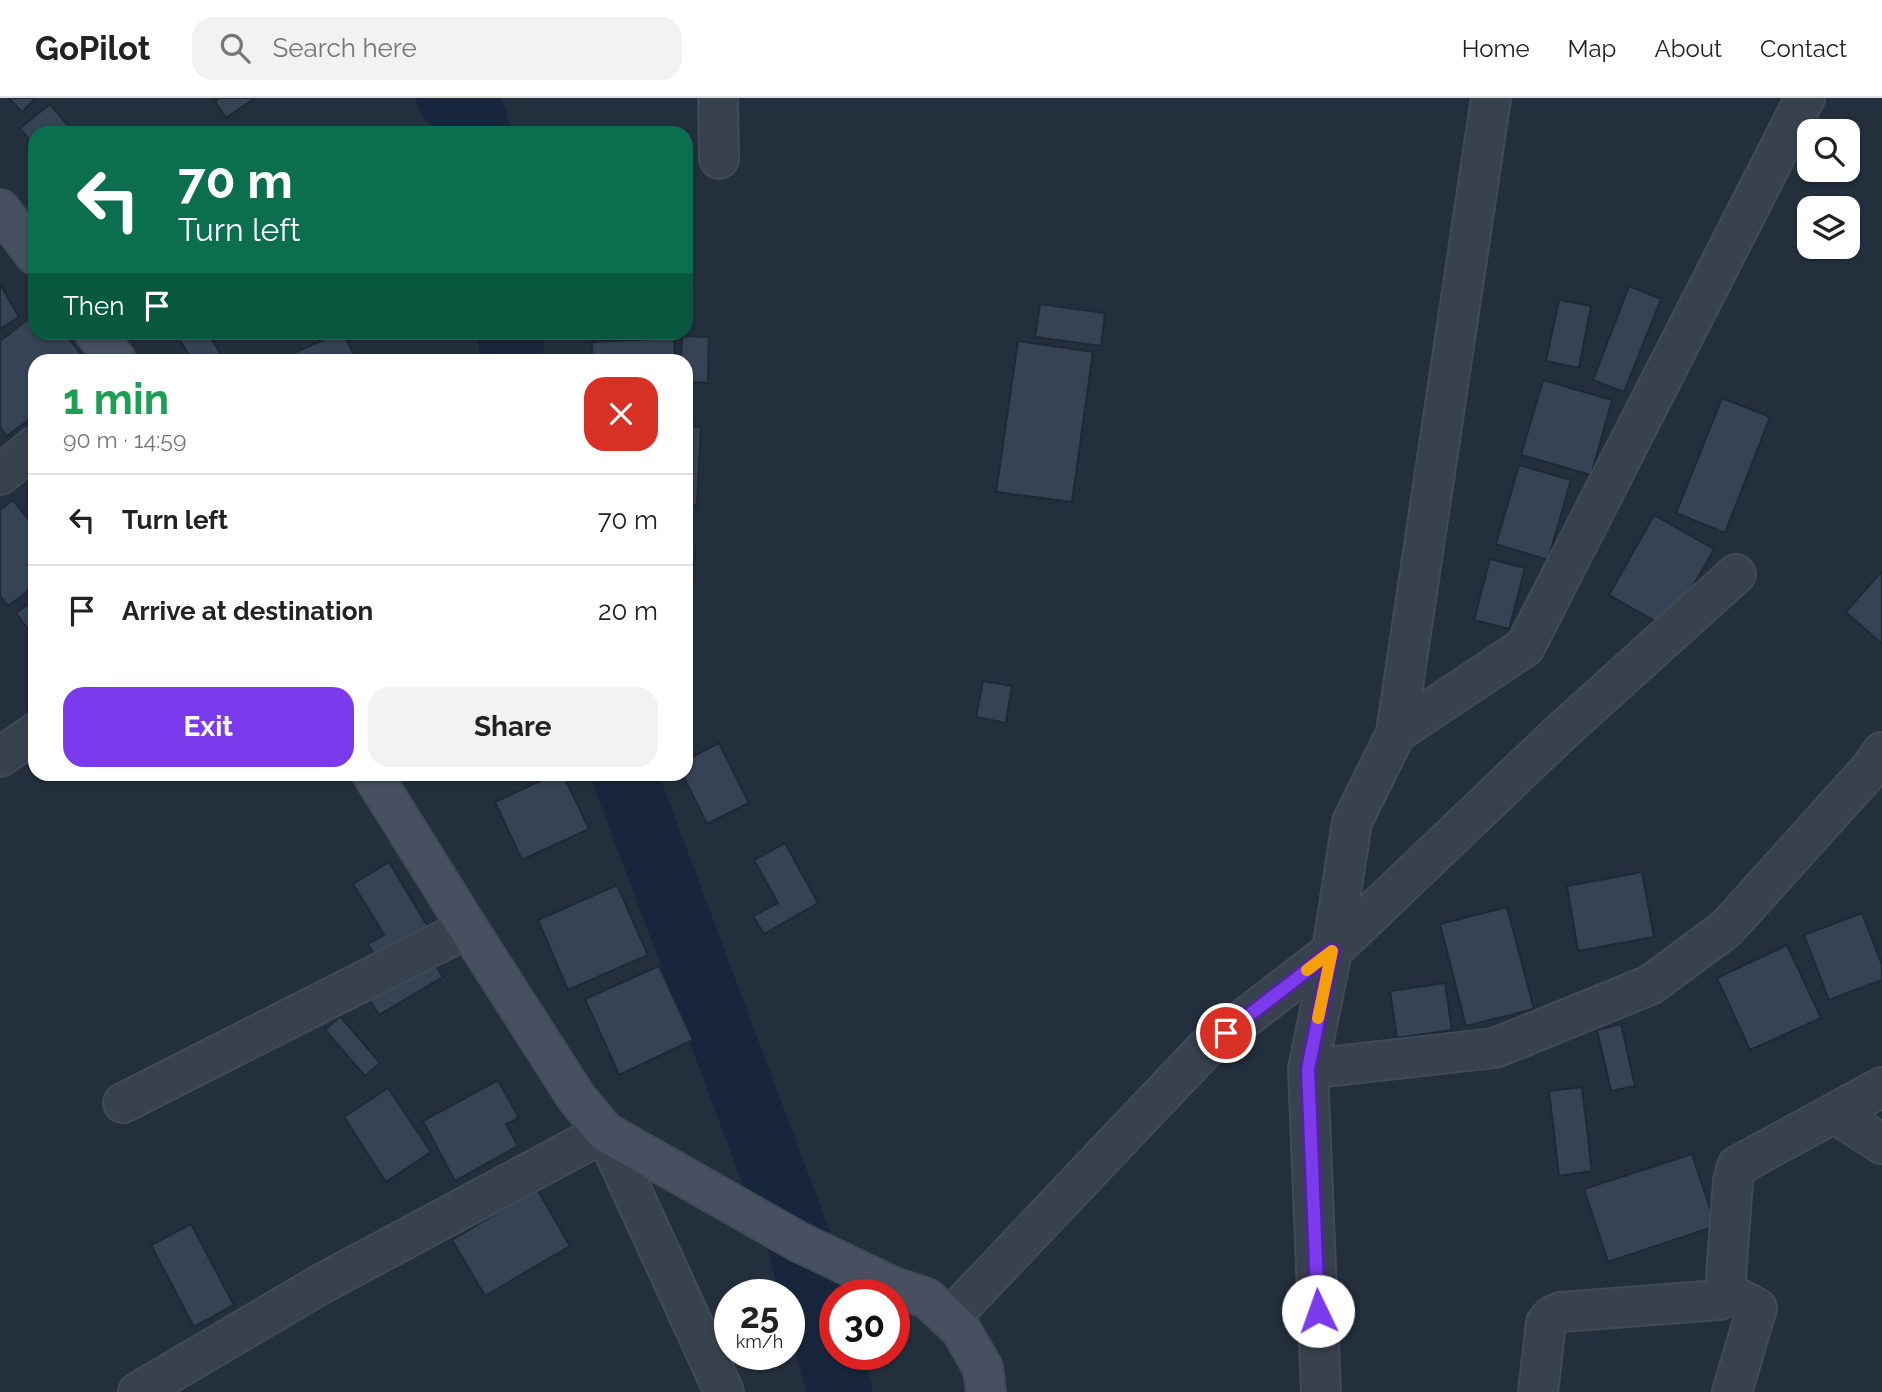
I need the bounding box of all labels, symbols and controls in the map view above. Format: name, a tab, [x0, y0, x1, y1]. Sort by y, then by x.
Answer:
search box	[192, 17, 682, 80]
text: GoPilot	[35, 29, 150, 68]
icon: search	[216, 29, 254, 67]
text: Search here	[272, 33, 417, 63]
text: Home	[1462, 34, 1530, 63]
text: Map	[1568, 34, 1616, 63]
text: About	[1654, 34, 1722, 63]
text: Contact	[1760, 34, 1847, 63]
map controls	[1797, 119, 1860, 259]
button: search	[1797, 119, 1860, 182]
text: 70 m	[178, 152, 293, 209]
icon: left	[63, 154, 154, 245]
button: layers	[1797, 196, 1860, 259]
text: Turn left	[178, 211, 300, 248]
icon: arrive	[138, 287, 176, 325]
text: Then	[63, 291, 124, 321]
text: 1 min	[63, 375, 169, 424]
button: close	[584, 377, 658, 451]
text: 90 m · 14:59	[63, 426, 186, 453]
icon: left	[63, 501, 101, 539]
text: Turn left	[122, 505, 228, 535]
text: 70 m	[598, 505, 658, 535]
icon: arrive	[63, 592, 101, 630]
text: Arrive at destination	[122, 596, 373, 626]
text: 20 m	[598, 596, 658, 626]
button: Exit	[63, 687, 354, 767]
button: Share	[368, 687, 658, 767]
pin	[1196, 1003, 1256, 1063]
icon: arrive	[1207, 1014, 1245, 1052]
position arrow	[1281, 1274, 1355, 1348]
speed limit sign: 30	[819, 1279, 910, 1370]
text: 25	[740, 1295, 779, 1336]
text: km/h	[736, 1331, 783, 1352]

